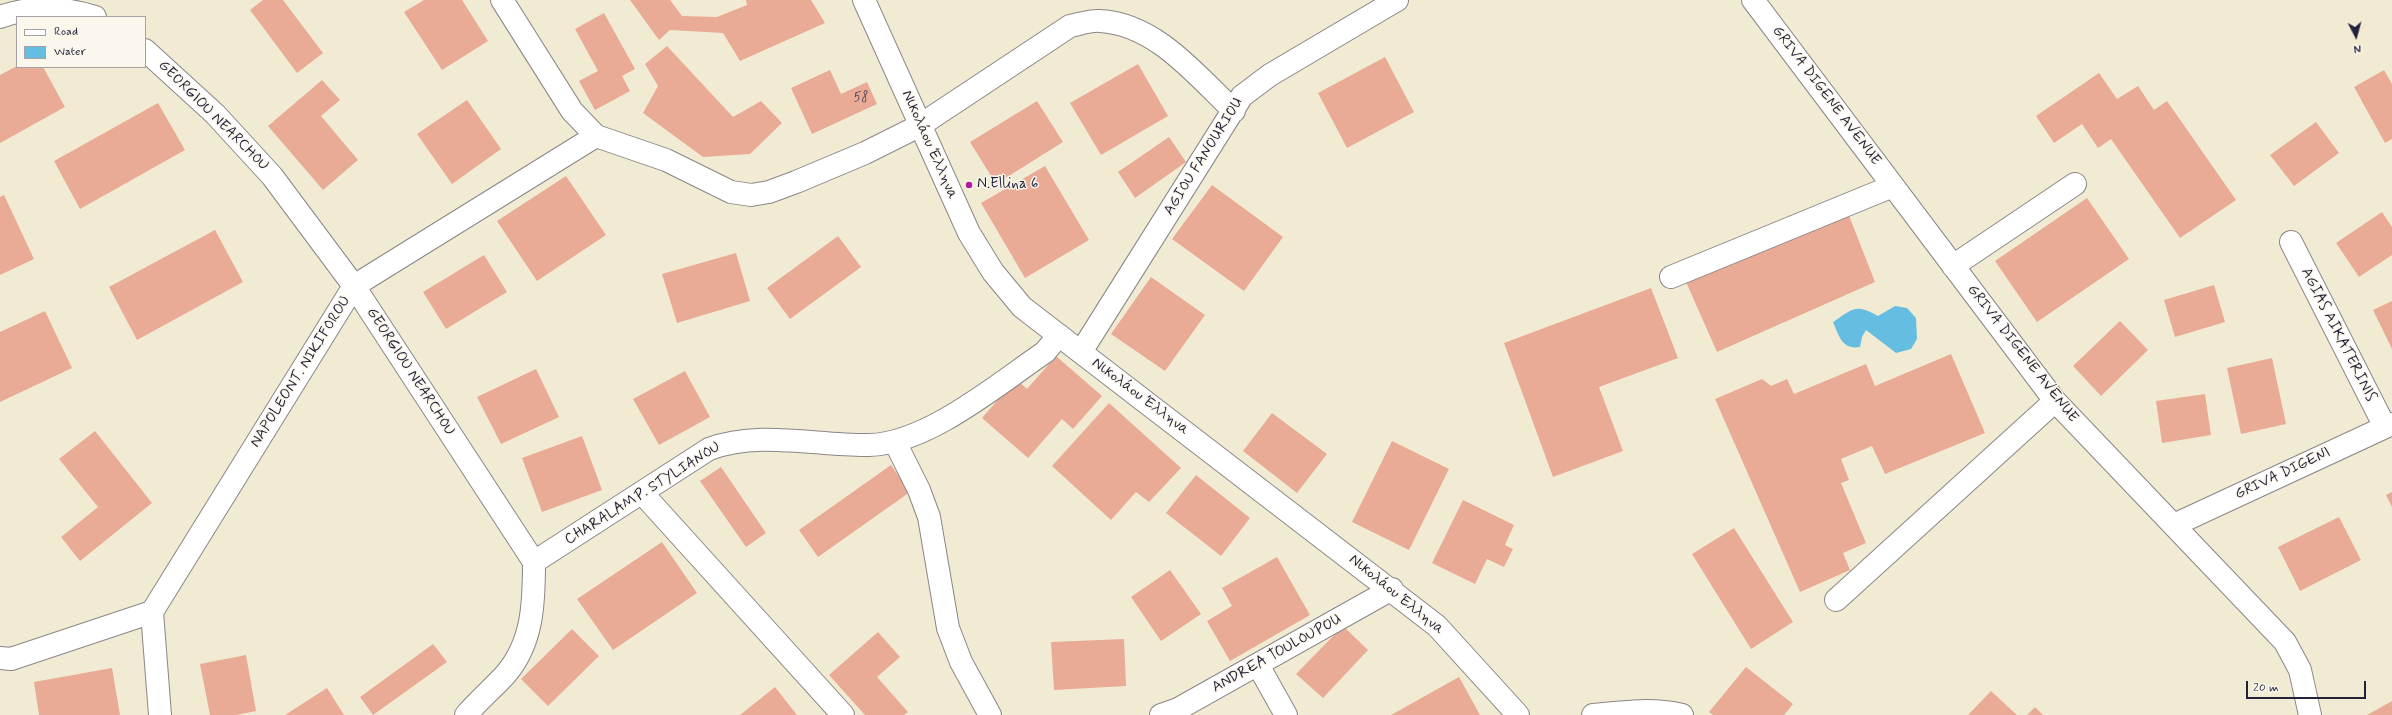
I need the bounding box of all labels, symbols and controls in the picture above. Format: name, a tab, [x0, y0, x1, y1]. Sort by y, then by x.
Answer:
legend	[16, 16, 146, 68]
north arrow	[2336, 16, 2376, 56]
street label: GRIVA DIGENE AVENUE	[1768, 23, 1884, 169]
text: Road	[54, 24, 78, 40]
text: N	[2353, 41, 2362, 55]
text: Water	[54, 44, 86, 60]
street label: GEORGIOU NEARCHOU	[154, 57, 272, 175]
street label: Νικολάου Έλληνα	[897, 88, 961, 202]
house number: 58	[854, 90, 868, 106]
street label: AGIOU FANOURIOU	[1161, 95, 1247, 219]
place label: N.Ellina 6	[977, 176, 1038, 194]
marker: N.Ellina 6	[964, 180, 974, 190]
street label: AGIAS AIKATERINIS	[2296, 265, 2380, 405]
street label: GRIVA DIGENE AVENUE	[1963, 281, 2081, 427]
street label: NAPOLEONT. NIKIFOROU	[247, 293, 355, 451]
street label: GEORGIOU NEARCHOU	[362, 305, 458, 439]
street label: Νικολάου Έλληνα	[1088, 354, 1192, 440]
street label: CHARALAMP. STYLIANOU	[562, 439, 724, 549]
street label: GRIVA DIGENI	[2232, 444, 2334, 504]
street label: Νικολάου Έλληνα	[1345, 551, 1447, 639]
street label: ANDREA TOULOUPOU	[1209, 611, 1345, 697]
scale bar	[2248, 673, 2368, 699]
text: 20 m	[2253, 680, 2279, 696]

